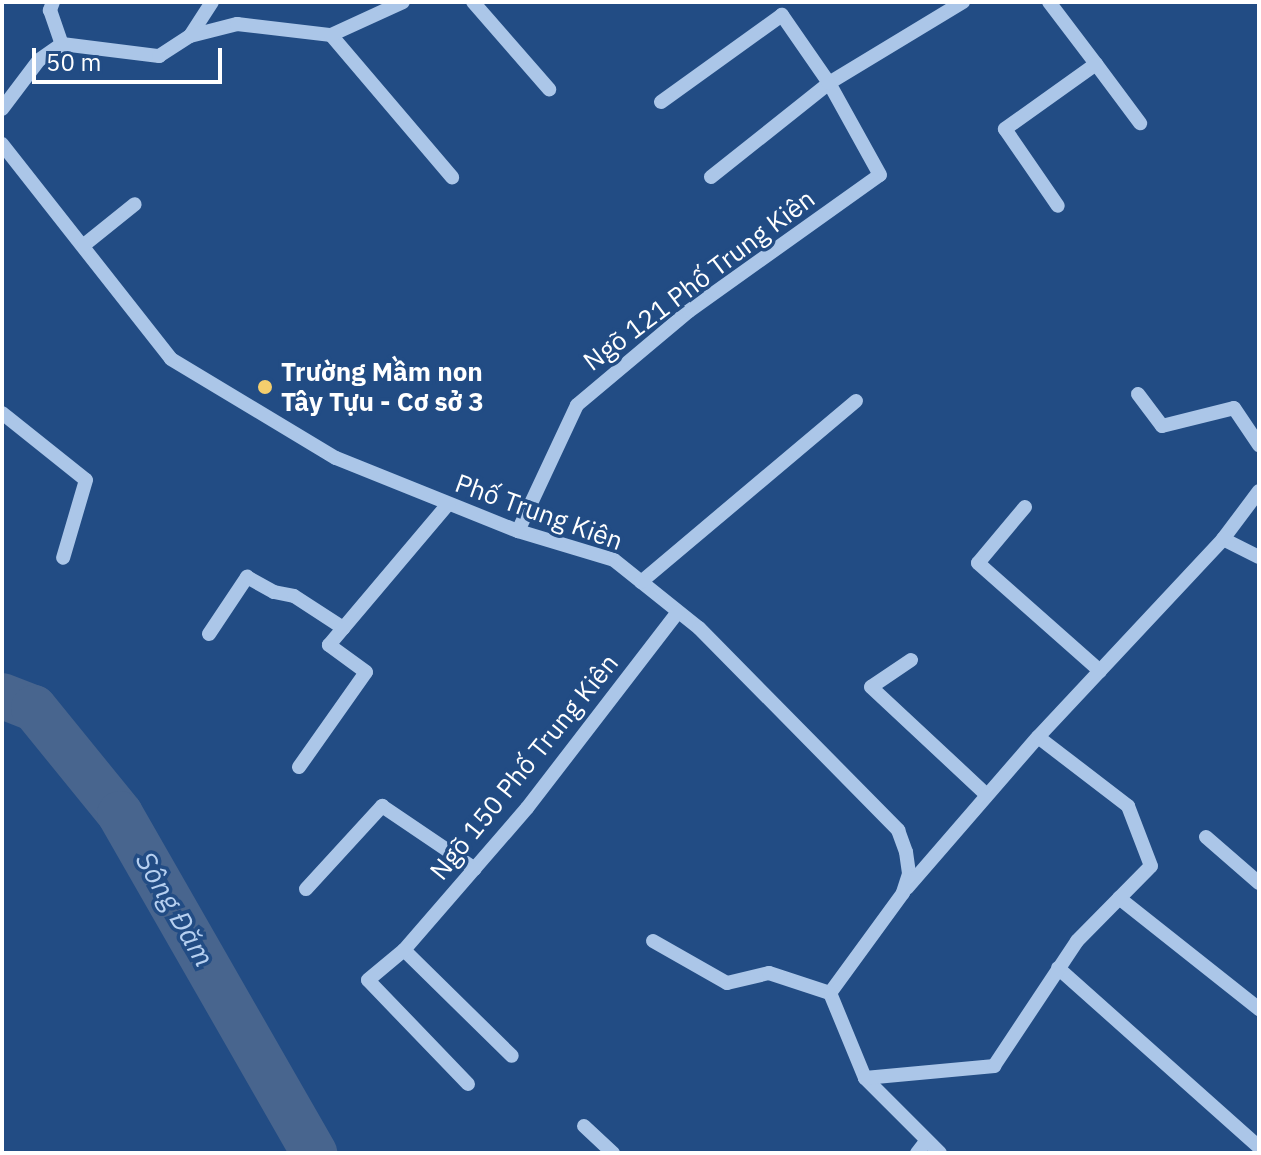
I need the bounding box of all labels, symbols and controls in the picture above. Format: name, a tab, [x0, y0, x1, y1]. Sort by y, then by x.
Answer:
scale bar	[36, 32, 226, 82]
text: 50 m	[46, 46, 101, 78]
street label: Ngõ 121 Phố Trung Kiên	[577, 183, 821, 377]
place label: Trường Mầm non Tây Tựu - Cơ sở 3	[281, 356, 484, 418]
marker: Trường Mầm non Tây Tựu - Cơ sở 3	[256, 378, 274, 396]
street label: Phố Trung Kiên	[451, 467, 627, 557]
street label: Ngõ 150 Phố Trung Kiên	[423, 648, 625, 886]
water label: Sông Đăm	[129, 846, 221, 972]

